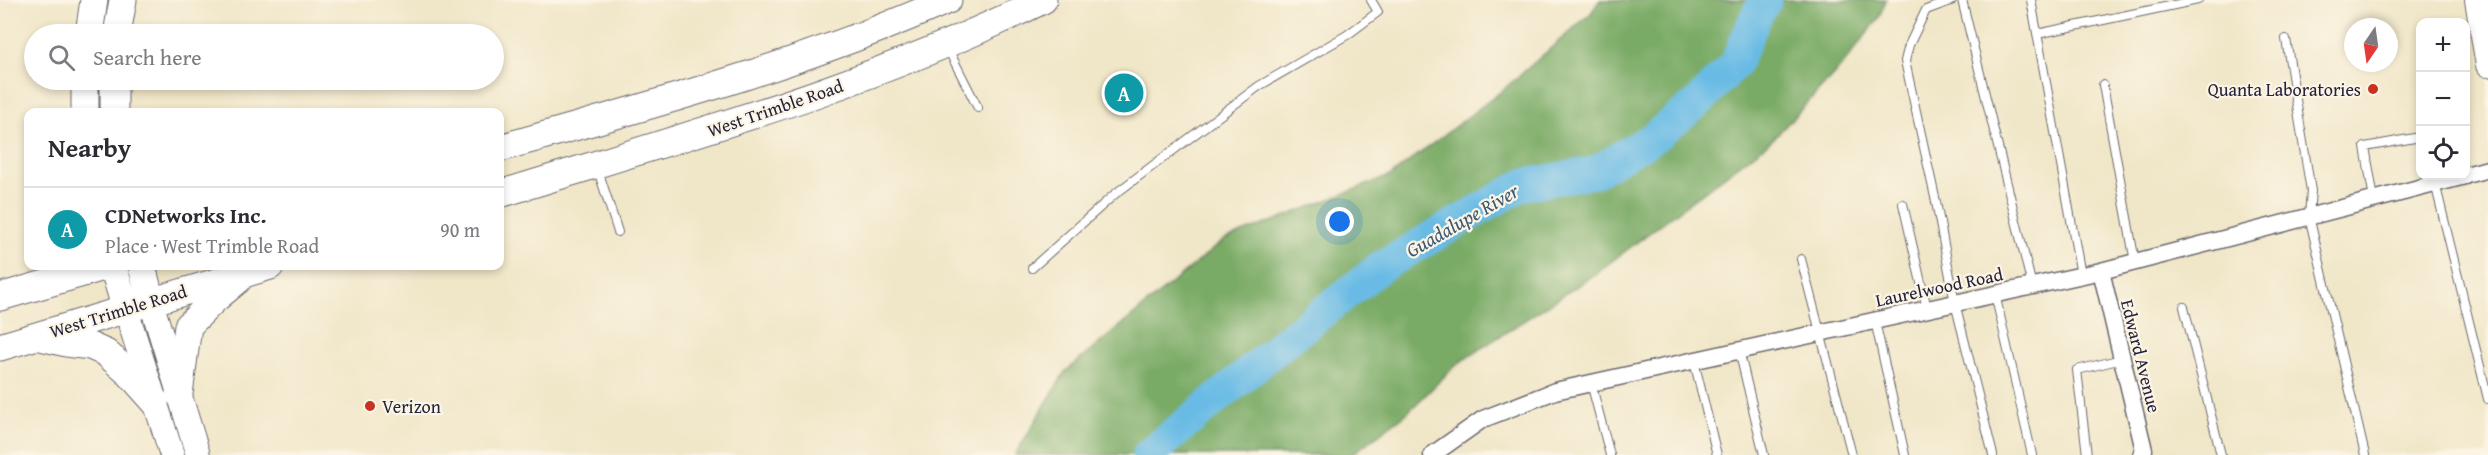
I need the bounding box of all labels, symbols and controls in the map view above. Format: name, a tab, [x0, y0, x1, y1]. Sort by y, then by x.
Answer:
north arrow	[2344, 18, 2398, 72]
map controls	[2416, 18, 2470, 180]
button: +	[2416, 18, 2470, 72]
search box	[24, 24, 504, 90]
icon: search	[45, 41, 78, 74]
text: Search here	[93, 41, 202, 73]
pin: A	[1104, 70, 1144, 116]
street label: West Trimble Road	[703, 72, 847, 144]
button: −	[2416, 72, 2470, 126]
place label: Quanta Laboratories	[2208, 76, 2361, 103]
marker: Quanta Laboratories	[2366, 82, 2380, 96]
button: locate	[2416, 126, 2470, 180]
text: Nearby	[48, 128, 131, 167]
water label: Guadalupe River	[1400, 176, 1524, 264]
text: CDNetworks Inc.	[105, 199, 267, 231]
your location	[1325, 207, 1354, 236]
text: A	[61, 215, 74, 244]
text: 90 m	[440, 215, 480, 244]
text: Place · West Trimble Road	[105, 231, 319, 260]
street label: Laurelwood Road	[1873, 260, 2006, 314]
street label: West Trimble Road	[46, 277, 190, 345]
street label: Edward Avenue	[2114, 297, 2168, 415]
place label: Verizon	[382, 393, 441, 420]
marker: Verizon	[363, 399, 377, 413]

